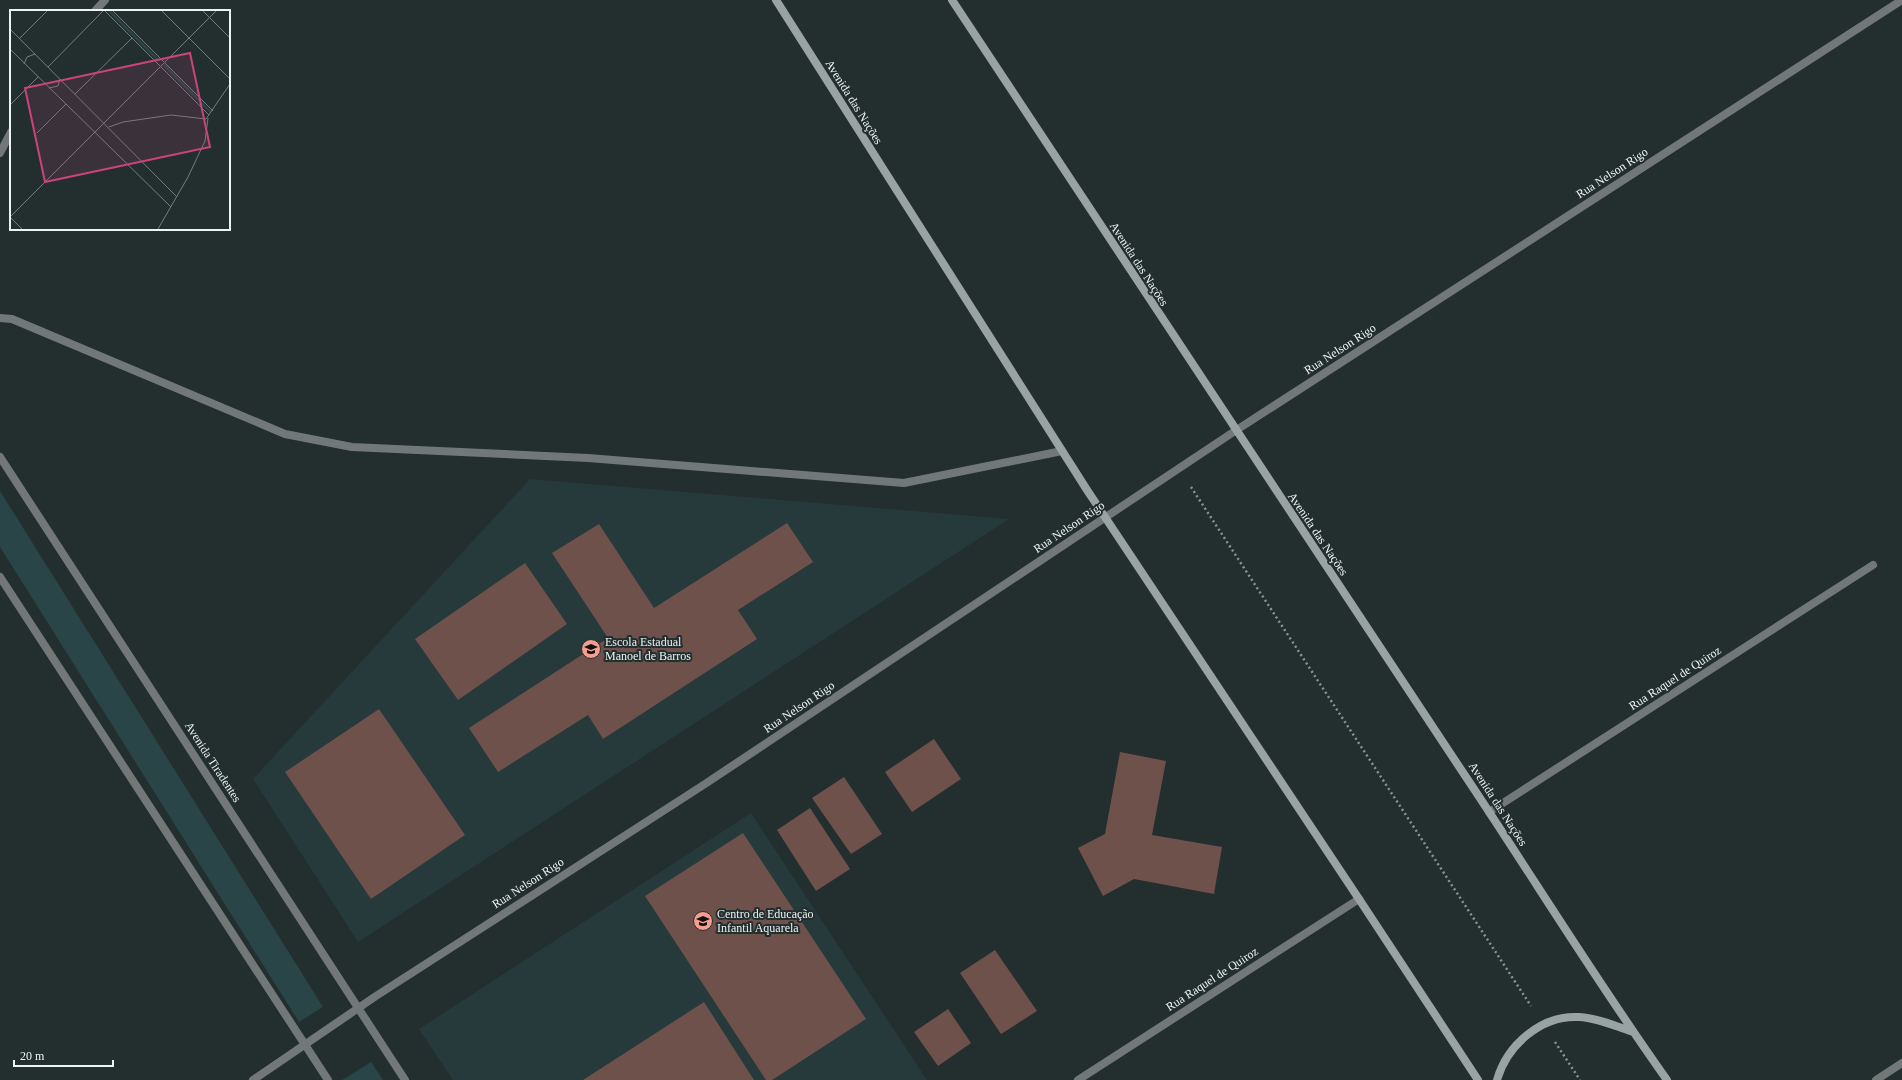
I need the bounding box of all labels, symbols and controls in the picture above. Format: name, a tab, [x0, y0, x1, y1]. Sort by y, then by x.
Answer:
inset map	[10, 10, 230, 230]
street label: Avenida das Nações	[822, 57, 886, 147]
street label: Rua Nelson Rigo	[1574, 145, 1650, 201]
street label: Avenida das Nações	[1107, 219, 1171, 309]
street label: Rua Nelson Rigo	[1302, 321, 1378, 377]
street label: Avenida das Nações	[1285, 490, 1351, 578]
street label: Rua Nelson Rigo	[1031, 498, 1107, 556]
place label: Escola Estadual Manoel de Barros	[605, 635, 691, 663]
school or university icon: Escola Estadual Manoel de Barros	[580, 638, 602, 660]
street label: Rua Raquel de Quiroz	[1626, 643, 1724, 713]
street label: Rua Nelson Rigo	[761, 678, 837, 736]
street label: Avenida Tiradentes	[182, 719, 244, 805]
street label: Avenida das Nações	[1466, 759, 1530, 849]
street label: Rua Nelson Rigo	[490, 855, 566, 911]
place label: Centro de Educação Infantil Aquarela	[717, 907, 814, 935]
school or university icon: Centro de Educação Infantil Aquarela	[692, 910, 714, 932]
street label: Rua Raquel de Quiroz	[1163, 944, 1261, 1014]
scale bar	[14, 1042, 113, 1068]
text: 20 m	[20, 1049, 45, 1063]

